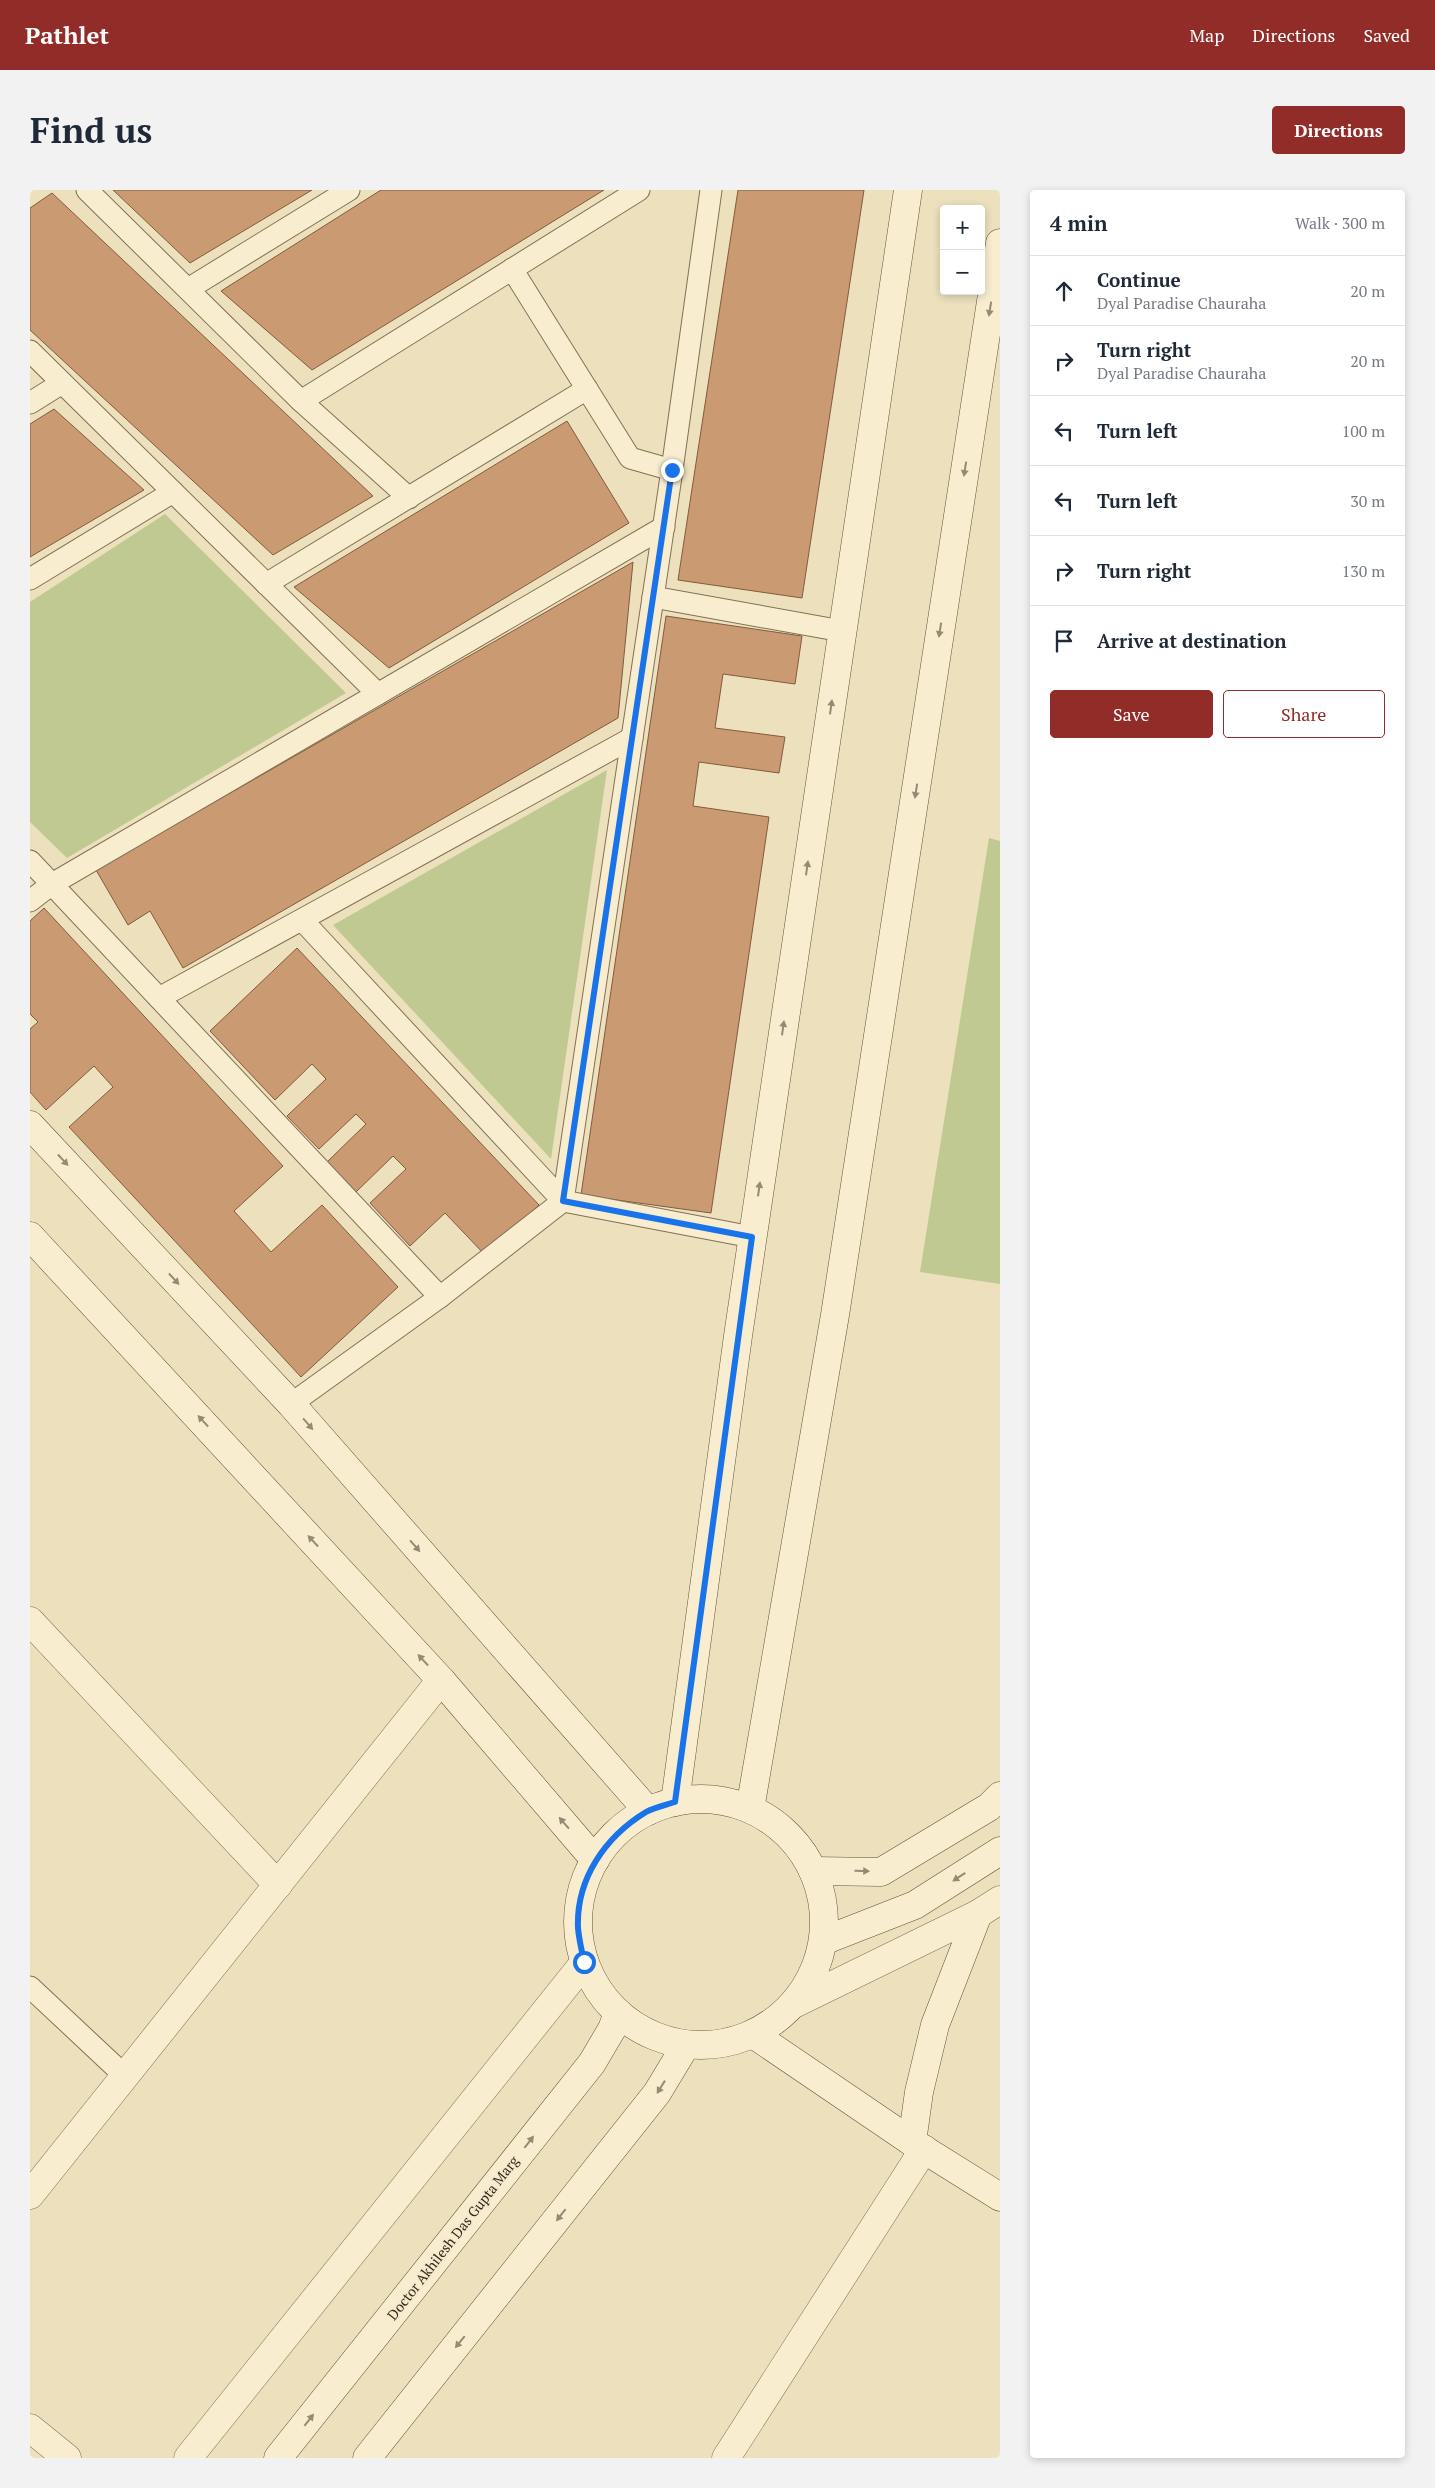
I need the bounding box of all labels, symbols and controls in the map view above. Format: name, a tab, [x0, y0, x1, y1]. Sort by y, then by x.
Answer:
text: Pathlet	[25, 19, 109, 51]
text: Map	[1189, 23, 1224, 47]
text: Directions	[1252, 23, 1335, 47]
text: Saved	[1363, 23, 1410, 47]
button: Directions	[1272, 106, 1405, 154]
text: Find us	[30, 107, 152, 153]
map controls	[940, 205, 985, 295]
button: +	[940, 205, 985, 250]
text: 4 min	[1050, 209, 1107, 237]
text: Walk · 300 m	[1295, 212, 1385, 234]
button: −	[940, 250, 985, 295]
text: Continue	[1097, 267, 1181, 292]
icon: ahead	[1050, 277, 1078, 305]
text: 20 m	[1350, 280, 1385, 302]
text: Dyal Paradise Chauraha	[1097, 292, 1266, 314]
one-way arrow	[986, 301, 994, 317]
text: Turn right	[1097, 337, 1191, 362]
icon: right	[1050, 347, 1078, 375]
text: 20 m	[1350, 350, 1385, 372]
text: Dyal Paradise Chauraha	[1097, 362, 1266, 384]
icon: left	[1050, 417, 1078, 445]
text: Turn left	[1097, 418, 1178, 443]
text: 100 m	[1342, 420, 1385, 442]
route end	[661, 459, 684, 482]
one-way arrow	[961, 462, 969, 478]
icon: left	[1050, 487, 1078, 515]
text: Turn left	[1097, 488, 1178, 513]
text: 30 m	[1350, 490, 1385, 512]
icon: right	[1050, 557, 1078, 585]
text: Turn right	[1097, 558, 1191, 583]
text: 130 m	[1342, 560, 1385, 582]
one-way arrow	[936, 622, 944, 638]
icon: arrive	[1050, 627, 1078, 655]
text: Arrive at destination	[1097, 628, 1286, 653]
button: Save	[1050, 690, 1213, 738]
button: Share	[1223, 690, 1385, 738]
one-way arrow	[827, 698, 835, 714]
one-way arrow	[911, 783, 919, 799]
one-way arrow	[803, 859, 811, 875]
one-way arrow	[780, 1020, 788, 1036]
one-way arrow	[57, 1154, 69, 1166]
one-way arrow	[756, 1181, 764, 1197]
one-way arrow	[168, 1273, 180, 1285]
one-way arrow	[197, 1416, 209, 1428]
one-way arrow	[303, 1417, 314, 1430]
one-way arrow	[307, 1535, 319, 1547]
one-way arrow	[410, 1540, 421, 1553]
one-way arrow	[417, 1654, 429, 1666]
one-way arrow	[558, 1816, 569, 1829]
one-way arrow	[854, 1867, 870, 1875]
one-way arrow	[952, 1872, 966, 1882]
route start	[573, 1951, 596, 1974]
one-way arrow	[656, 2080, 665, 2093]
one-way arrow	[524, 2135, 535, 2148]
street label: Doctor Akhilesh Das Gupta Marg	[383, 2151, 523, 2324]
one-way arrow	[556, 2208, 567, 2221]
one-way arrow	[455, 2335, 466, 2348]
one-way arrow	[303, 2414, 314, 2427]

